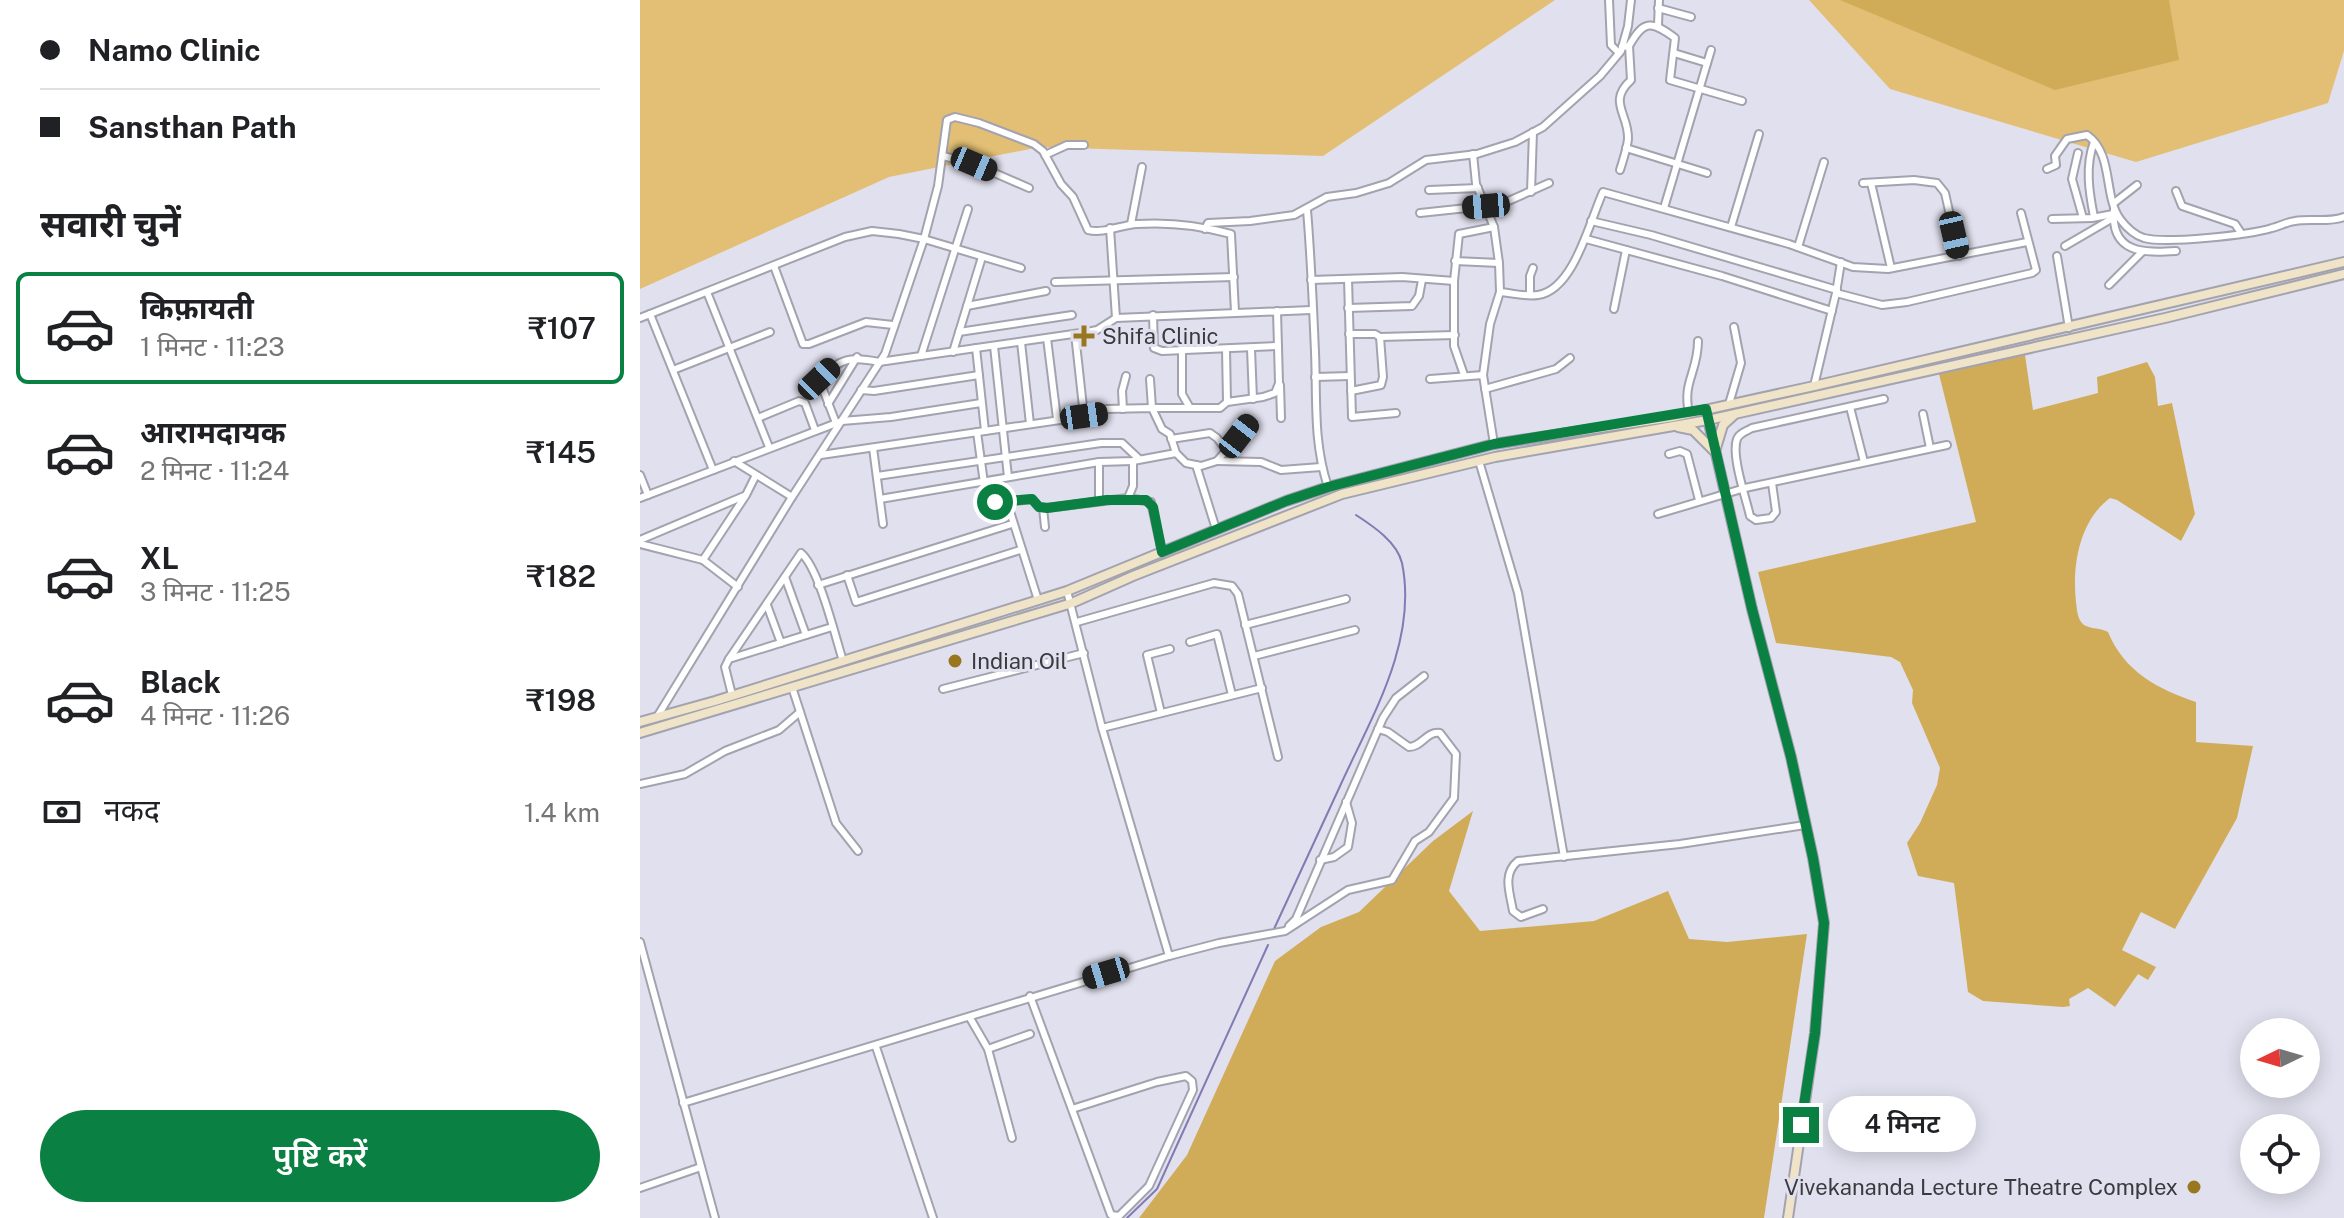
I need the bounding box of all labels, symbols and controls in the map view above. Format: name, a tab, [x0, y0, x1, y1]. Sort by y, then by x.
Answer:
text: Namo Clinic	[88, 32, 261, 68]
text: Sansthan Path	[88, 109, 297, 145]
car	[947, 144, 1001, 184]
car	[1461, 192, 1511, 220]
text: सवारी चुनें	[40, 203, 181, 245]
car	[1937, 209, 1971, 261]
text: किफ़ायती	[140, 290, 254, 326]
icon: car	[44, 292, 116, 364]
text: ₹107	[528, 310, 596, 346]
place label: Shifa Clinic	[1102, 323, 1219, 349]
marker: Shifa Clinic	[1073, 325, 1095, 347]
text: 1 मिनट · 11:23	[140, 331, 285, 362]
car	[793, 354, 845, 404]
car	[1059, 401, 1109, 431]
car	[1215, 410, 1263, 462]
text: आरामदायक	[140, 414, 286, 450]
icon: car	[44, 416, 116, 488]
text: ₹145	[526, 434, 596, 470]
text: 2 मिनट · 11:24	[140, 455, 289, 486]
route start	[977, 484, 1013, 520]
icon: car	[44, 540, 116, 612]
text: XL	[140, 540, 179, 576]
text: ₹182	[527, 558, 596, 594]
text: 3 मिनट · 11:25	[140, 576, 291, 607]
place label: Indian Oil	[971, 648, 1067, 674]
marker: Indian Oil	[946, 652, 964, 670]
icon: car	[44, 664, 116, 736]
text: Black	[140, 664, 221, 700]
text: ₹198	[526, 682, 596, 718]
text: 4 मिनट · 11:26	[140, 700, 290, 731]
icon: cash	[40, 790, 84, 834]
text: नकद	[104, 792, 160, 828]
text: 1.4 km	[524, 797, 600, 828]
car	[1080, 955, 1132, 991]
north arrow	[2240, 1018, 2320, 1098]
map controls	[2240, 1018, 2320, 1194]
callout: 4 मिनट	[1829, 1097, 1977, 1153]
route end	[1783, 1107, 1819, 1143]
text: 4 मिनट	[1864, 1108, 1940, 1139]
button: पुष्टि करें	[40, 1110, 600, 1202]
button: locate	[2240, 1114, 2320, 1194]
place label: Vivekananda Lecture Theatre Complex	[1784, 1174, 2178, 1200]
marker: Vivekananda Lecture Theatre Complex	[2185, 1178, 2203, 1196]

